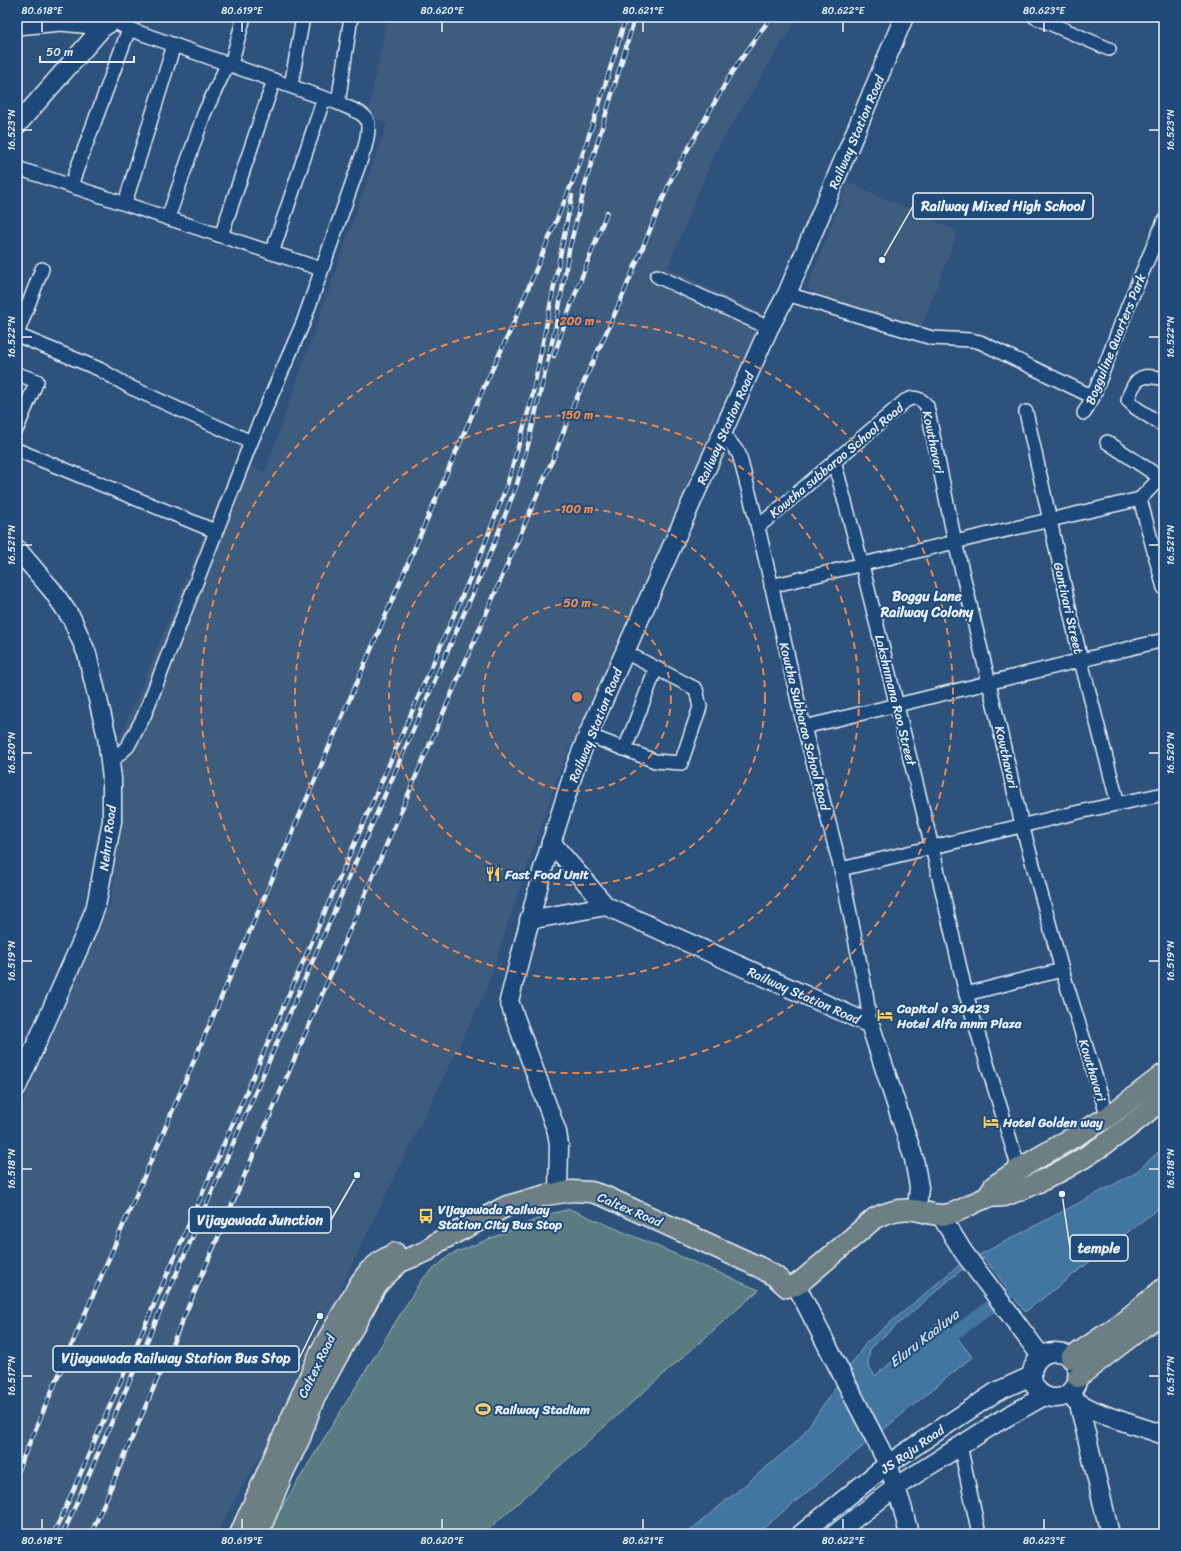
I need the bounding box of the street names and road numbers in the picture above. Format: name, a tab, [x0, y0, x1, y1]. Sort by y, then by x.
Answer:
street label: Railway Station Road	[822, 71, 891, 193]
street label: Bogguline Quarters Park	[1079, 270, 1152, 408]
street label: Railway Station Road	[690, 367, 761, 488]
street label: Kowtha subbarao School Road	[764, 396, 910, 524]
street label: Kowthavari	[916, 408, 951, 476]
street label: Gantivari Street	[1047, 560, 1090, 657]
street label: Lakshnmana Rao Street	[868, 632, 923, 769]
street label: Kowtha Subbarao School Road	[772, 640, 837, 814]
street label: Railway Station Road	[562, 663, 629, 786]
street label: Kowthavari	[988, 723, 1025, 791]
street label: Nehru Road	[92, 803, 123, 872]
street label: Railway Station Road	[744, 960, 865, 1031]
street label: Kowthavari	[1072, 1036, 1113, 1105]
street label: Caltex Road	[594, 1186, 667, 1234]
street label: Caltex Road	[291, 1329, 342, 1402]
street label: JS Raju Road	[874, 1418, 950, 1481]

